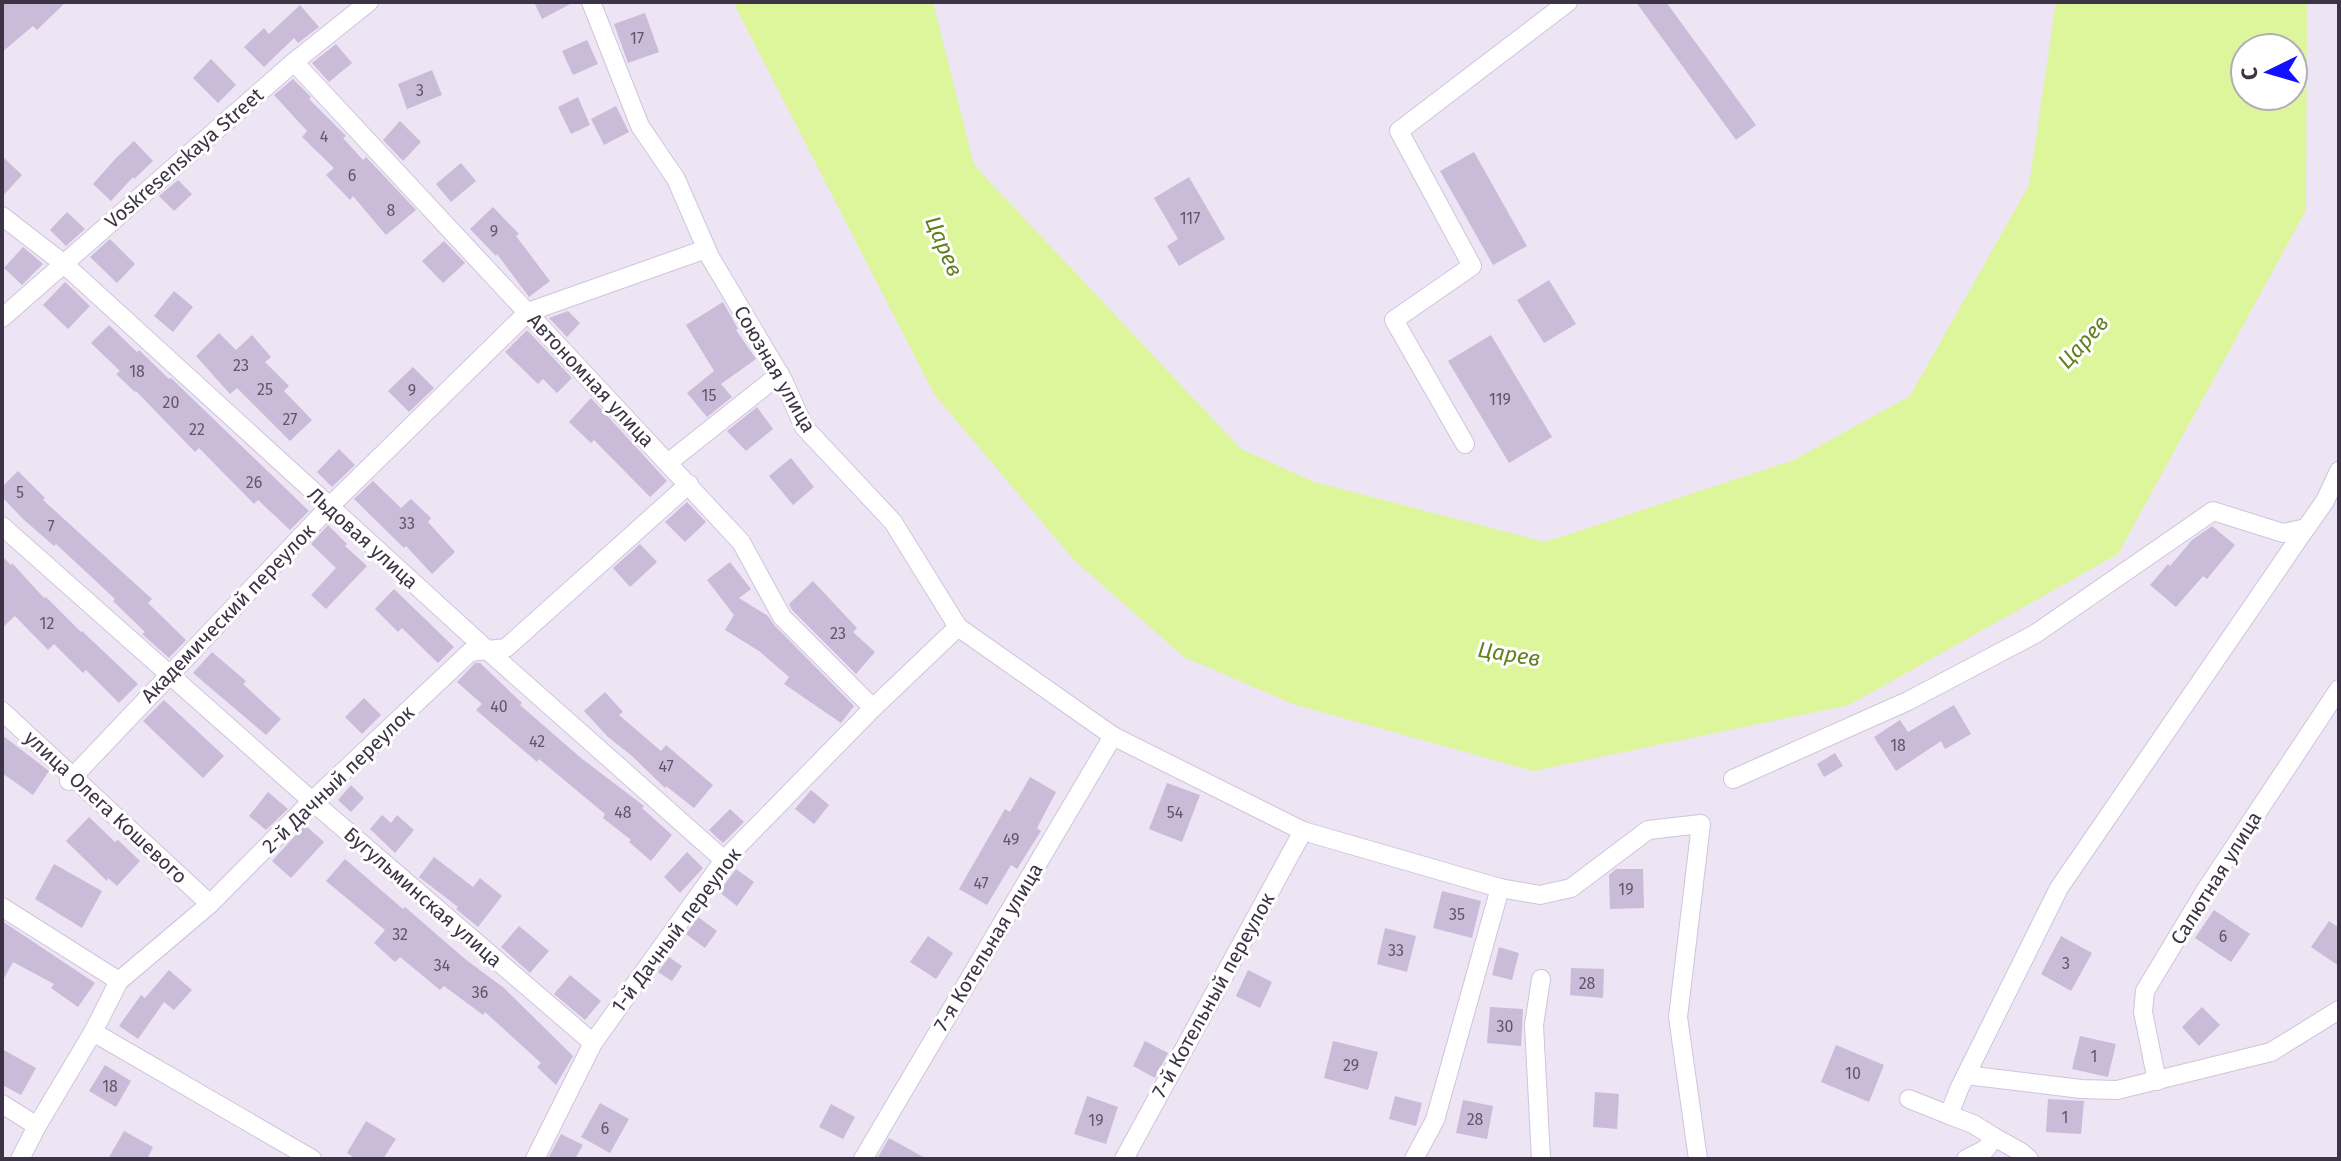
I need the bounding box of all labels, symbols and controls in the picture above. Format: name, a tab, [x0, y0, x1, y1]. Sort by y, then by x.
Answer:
house number: 17	[630, 29, 644, 48]
north arrow	[2229, 32, 2309, 112]
text: С	[2236, 66, 2264, 81]
house number: 3	[416, 81, 424, 100]
street label: Voskresenskaya Street	[100, 82, 269, 233]
house number: 4	[320, 127, 329, 146]
house number: 6	[348, 166, 356, 185]
house number: 8	[387, 201, 396, 220]
house number: 117	[1180, 209, 1200, 228]
water label: Царев	[919, 212, 969, 280]
house number: 9	[490, 222, 498, 241]
street label: Союзная улица	[729, 301, 821, 437]
street label: Автономная улица	[523, 308, 659, 452]
water label: Царев	[2052, 310, 2114, 374]
house number: 23	[233, 356, 249, 375]
house number: 18	[129, 362, 145, 381]
house number: 25	[257, 380, 273, 399]
house number: 9	[408, 381, 416, 400]
house number: 15	[702, 386, 716, 405]
house number: 119	[1489, 390, 1511, 409]
house number: 20	[163, 393, 179, 412]
house number: 27	[283, 410, 297, 429]
house number: 22	[189, 420, 205, 439]
house number: 26	[246, 473, 262, 492]
street label: Льдовая улица	[303, 482, 423, 594]
house number: 5	[16, 483, 24, 502]
house number: 33	[399, 514, 415, 533]
house number: 7	[47, 517, 55, 536]
street label: Академический переулок	[136, 518, 320, 708]
house number: 12	[40, 614, 54, 633]
house number: 23	[830, 624, 846, 643]
water label: Царев	[1476, 636, 1542, 672]
house number: 40	[490, 697, 508, 716]
street label: 2-й Дачный переулок	[257, 700, 419, 858]
street label: улица Олега Кошевого	[20, 725, 192, 889]
house number: 42	[529, 732, 545, 751]
house number: 18	[1890, 736, 1906, 755]
house number: 47	[658, 757, 674, 776]
house number: 48	[614, 803, 632, 822]
house number: 54	[1167, 803, 1184, 822]
street label: Салютная улица	[2165, 807, 2267, 949]
street label: Бугульминская улица	[339, 822, 507, 972]
house number: 49	[1003, 830, 1019, 849]
street label: 1-й Дачный переулок	[606, 842, 746, 1017]
street label: 7-я Котельная улица	[928, 859, 1048, 1035]
house number: 47	[973, 874, 989, 893]
house number: 19	[1618, 880, 1634, 899]
street label: 7-й Котельный переулок	[1147, 888, 1280, 1102]
house number: 35	[1449, 905, 1465, 924]
house number: 32	[392, 925, 408, 944]
house number: 6	[2219, 927, 2227, 946]
house number: 33	[1388, 941, 1404, 960]
house number: 3	[2062, 954, 2070, 973]
house number: 34	[434, 956, 451, 975]
house number: 28	[1579, 974, 1596, 993]
house number: 36	[472, 983, 488, 1002]
house number: 30	[1497, 1017, 1514, 1036]
house number: 1	[2091, 1047, 2097, 1066]
house number: 29	[1343, 1056, 1359, 1075]
house number: 10	[1845, 1064, 1861, 1083]
house number: 18	[102, 1077, 118, 1096]
house number: 1	[2062, 1108, 2068, 1127]
house number: 28	[1467, 1110, 1484, 1129]
house number: 19	[1088, 1111, 1104, 1130]
house number: 6	[601, 1119, 609, 1138]

